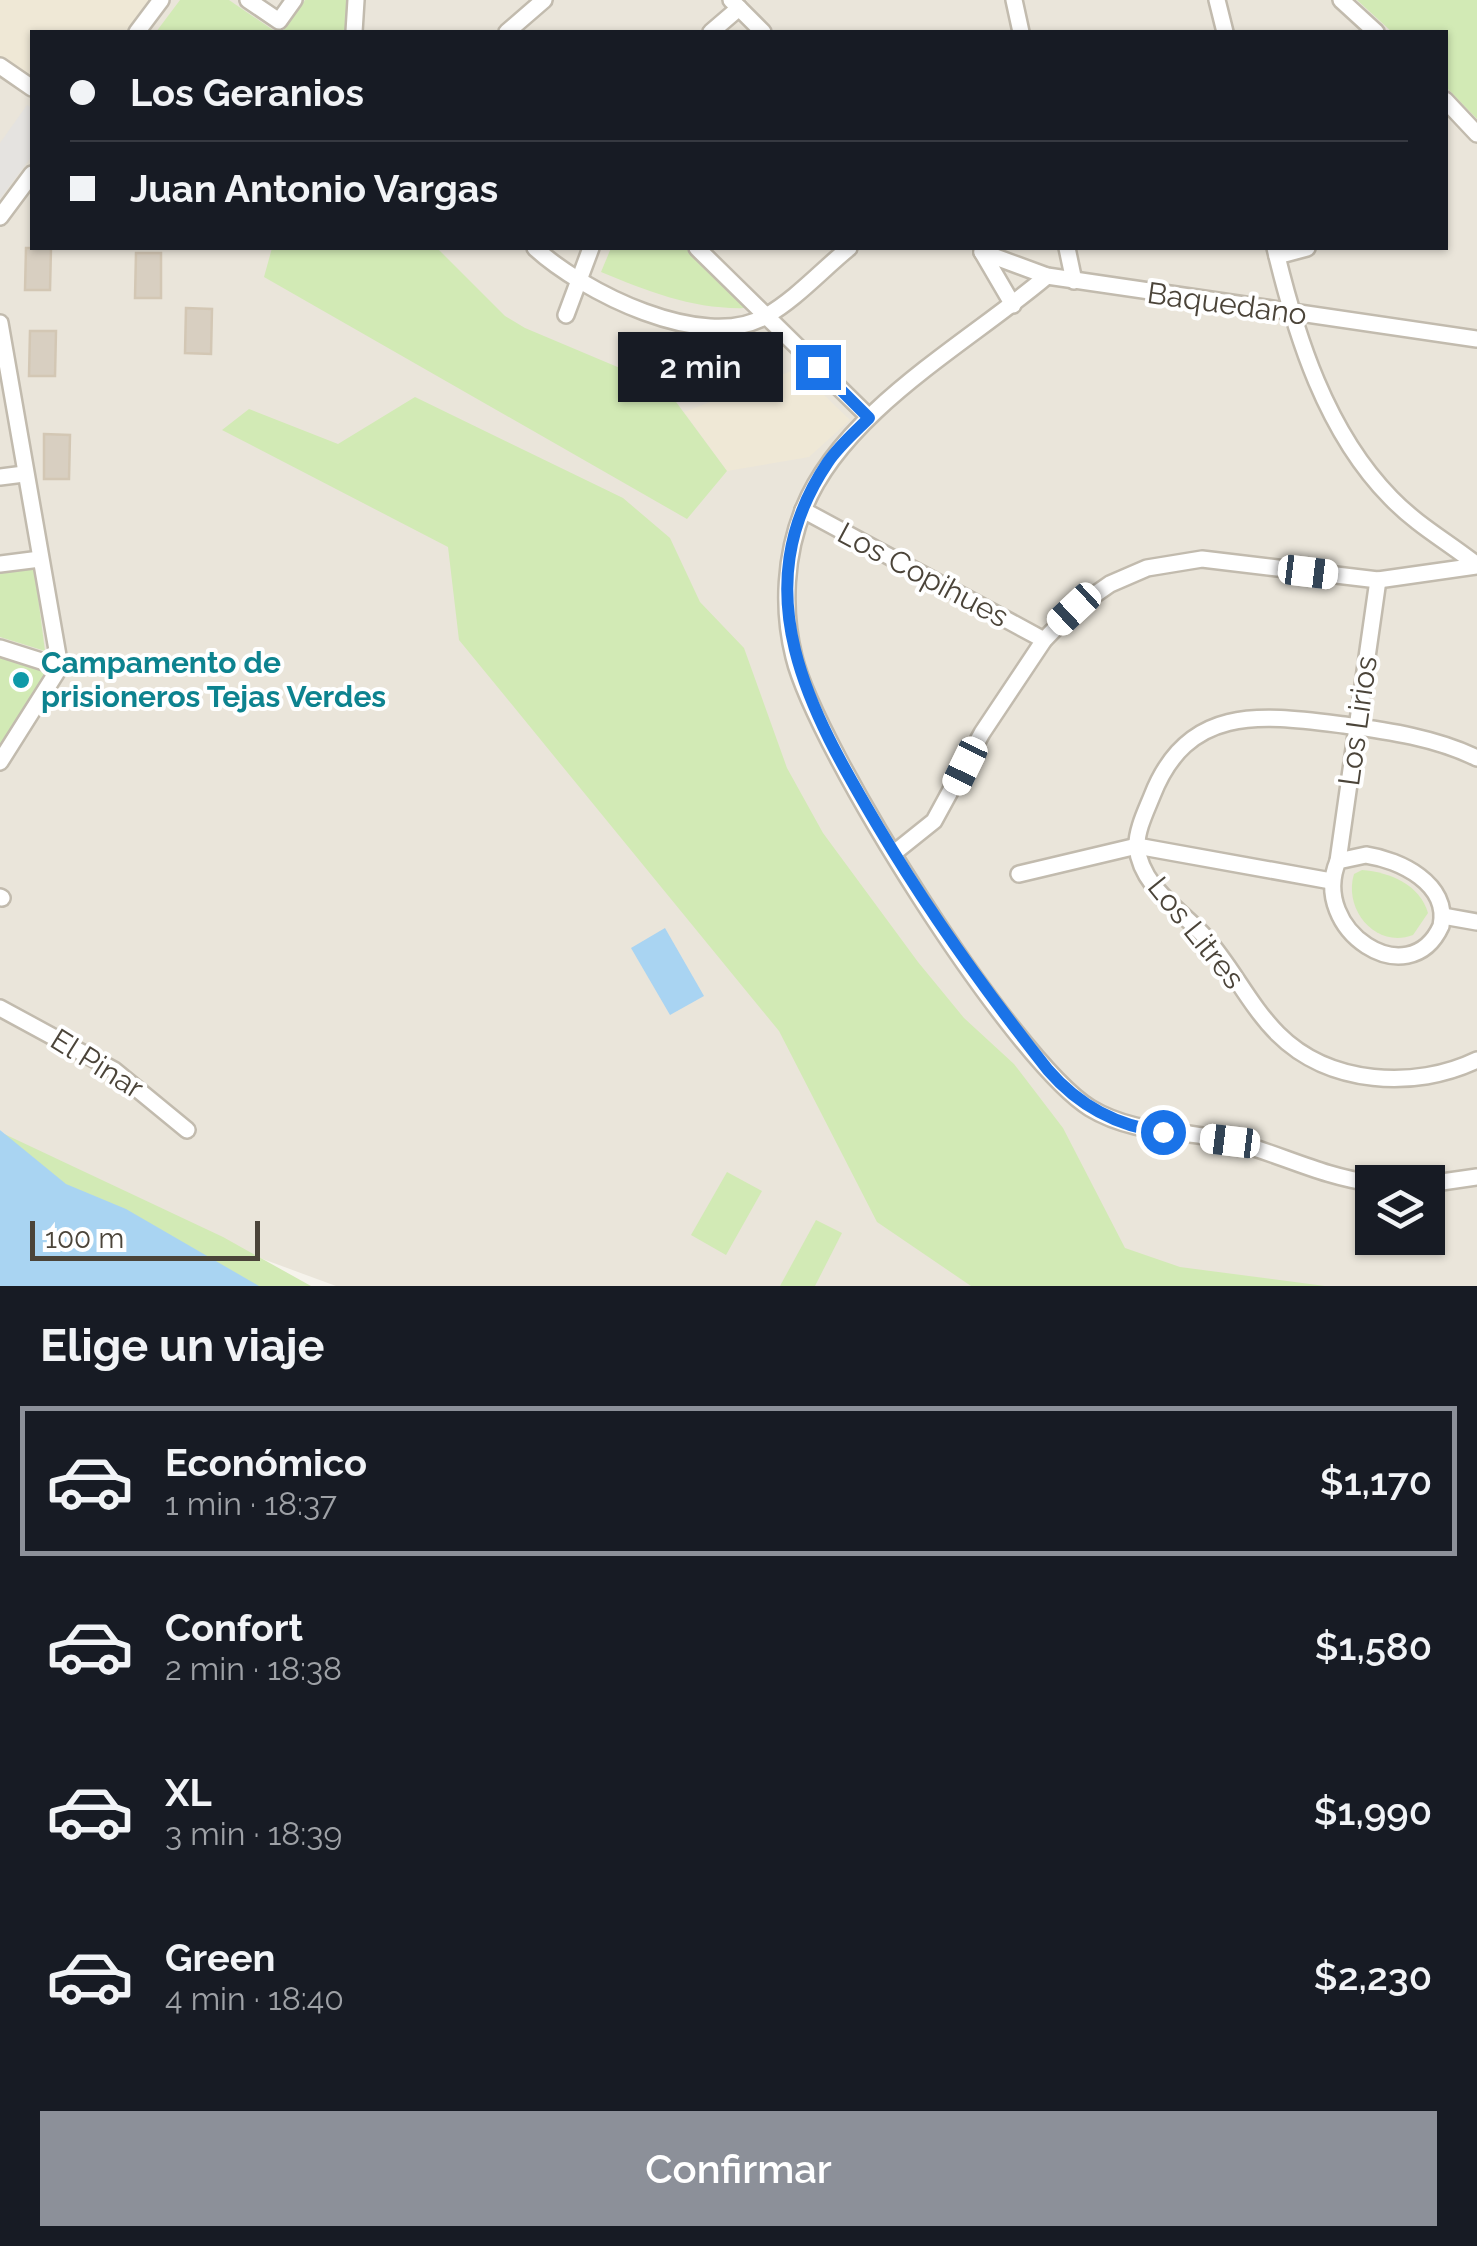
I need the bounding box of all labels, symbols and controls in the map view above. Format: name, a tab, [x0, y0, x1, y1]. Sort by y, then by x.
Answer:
text: Los Geranios	[130, 70, 364, 115]
text: Juan Antonio Vargas	[130, 166, 498, 211]
street label: Baquedano	[1145, 275, 1309, 332]
callout: 2 min	[618, 332, 783, 402]
route end	[796, 345, 841, 390]
text: 2 min	[660, 348, 741, 385]
street label: Los Copihues	[832, 515, 1014, 634]
car	[1276, 553, 1340, 591]
car	[1042, 578, 1106, 640]
place label: Campamento de prisioneros Tejas Verdes	[41, 645, 386, 714]
street label: Los Lirios	[1331, 654, 1384, 788]
marker: Campamento de prisioneros Tejas Verdes	[10, 669, 32, 691]
car	[938, 732, 992, 800]
street label: Los Litres	[1141, 870, 1252, 996]
street label: El Pinar	[44, 1022, 150, 1106]
route start	[1141, 1110, 1186, 1155]
car	[1198, 1122, 1262, 1160]
map controls	[1355, 1165, 1445, 1255]
button: layers	[1355, 1165, 1445, 1255]
scale bar	[30, 1216, 260, 1260]
text: 100 m	[45, 1222, 124, 1255]
text: Elige un viaje	[40, 1319, 324, 1372]
icon: car	[45, 1436, 135, 1526]
text: Económico	[165, 1440, 367, 1485]
text: $1,170	[1320, 1459, 1432, 1504]
text: 1 min · 18:37	[165, 1485, 337, 1522]
icon: car	[45, 1601, 135, 1691]
text: Confort	[165, 1605, 303, 1650]
text: $1,580	[1315, 1624, 1432, 1669]
text: 2 min · 18:38	[165, 1650, 342, 1687]
icon: car	[45, 1766, 135, 1856]
text: XL	[165, 1770, 212, 1815]
text: $1,990	[1314, 1789, 1432, 1834]
text: 3 min · 18:39	[165, 1815, 342, 1852]
icon: car	[45, 1931, 135, 2021]
text: Green	[165, 1935, 275, 1980]
text: $2,230	[1314, 1954, 1432, 1999]
text: 4 min · 18:40	[165, 1980, 344, 2017]
button: Confirmar	[40, 2111, 1437, 2226]

